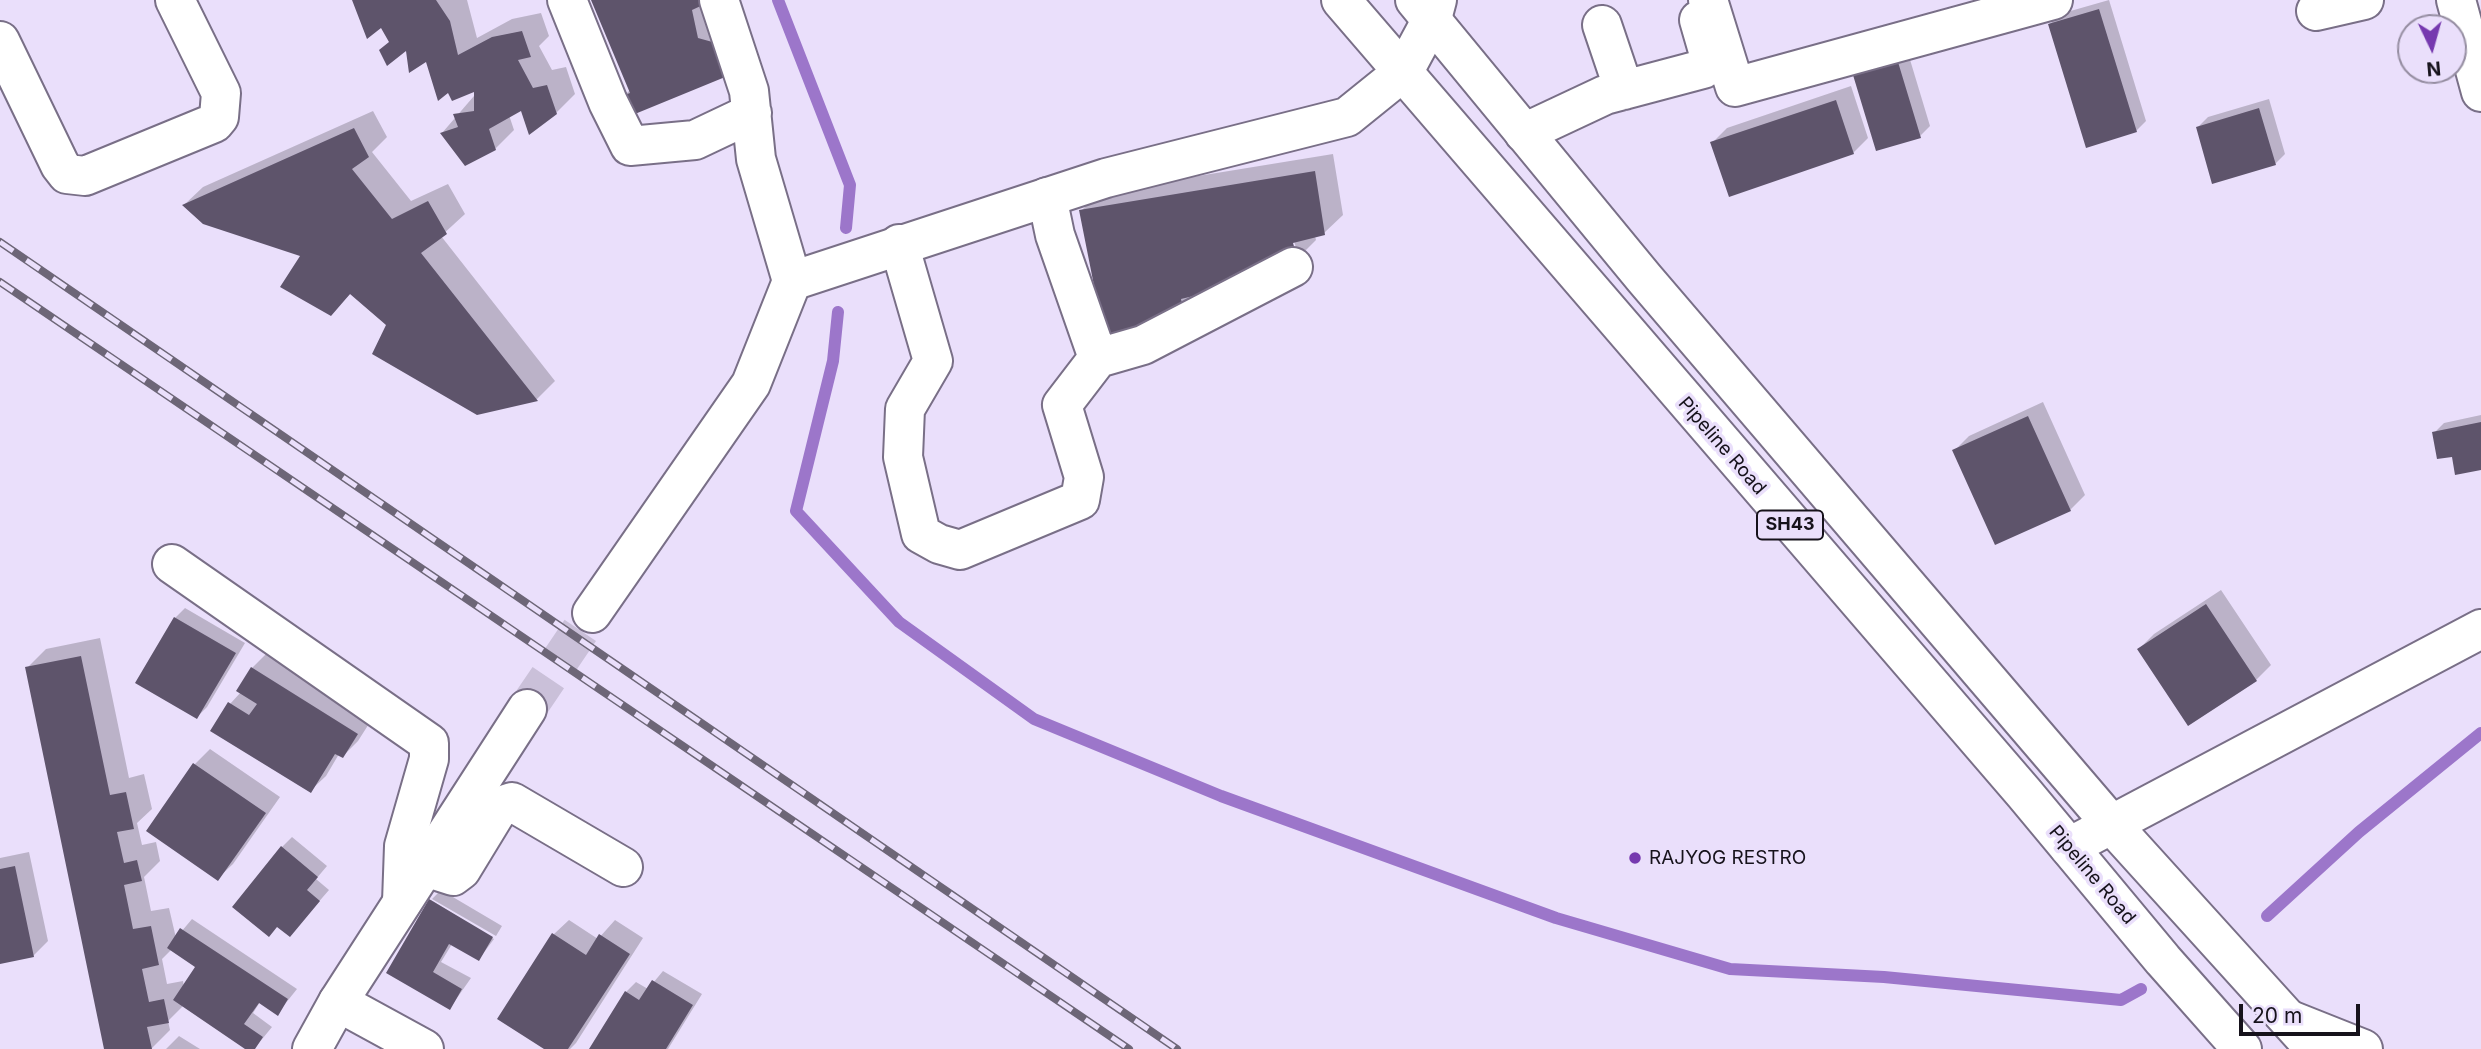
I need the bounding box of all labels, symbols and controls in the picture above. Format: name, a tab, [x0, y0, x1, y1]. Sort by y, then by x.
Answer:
north arrow	[2397, 14, 2467, 84]
text: N	[2425, 56, 2442, 81]
street label: Pipeline Road	[1673, 392, 1771, 500]
road number: SH43	[1757, 510, 1823, 540]
street label: Pipeline Road	[2044, 821, 2140, 929]
place label: RAJYOG RESTRO	[1649, 847, 1806, 869]
marker: RAJYOG RESTRO	[1627, 850, 1643, 866]
scale bar	[2243, 990, 2364, 1034]
text: 20 m	[2252, 1003, 2302, 1028]

